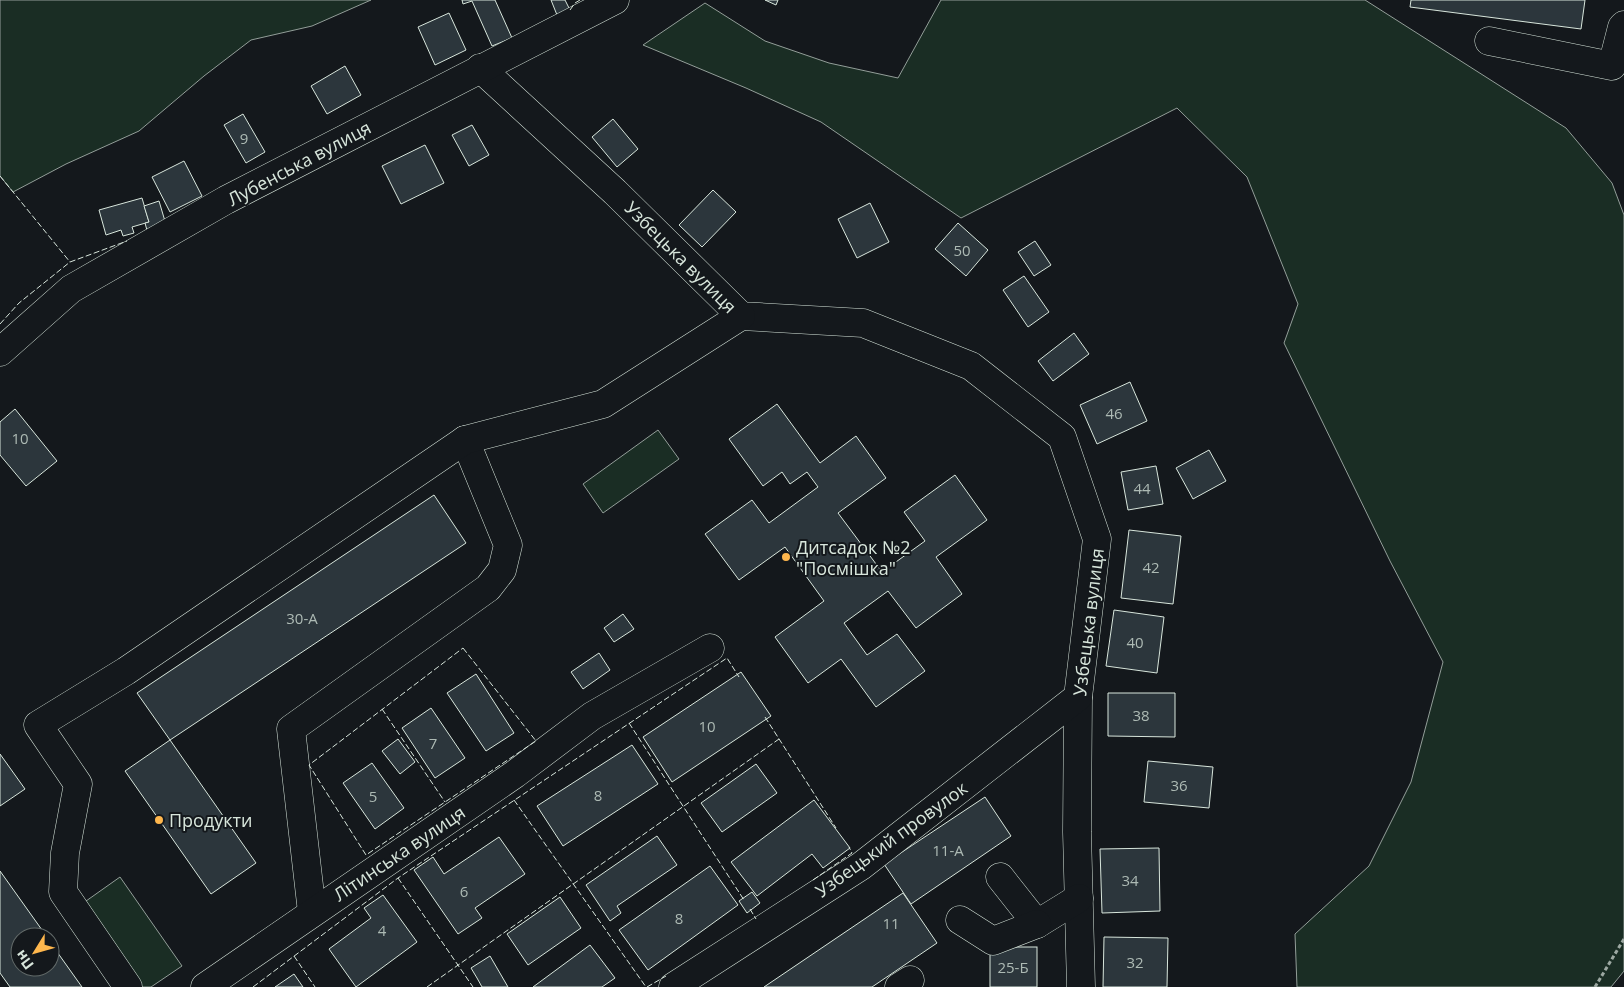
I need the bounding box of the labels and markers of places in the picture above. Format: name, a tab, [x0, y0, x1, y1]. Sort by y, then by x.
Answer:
place label: Дитсадок №2 "Посмішка"	[796, 535, 911, 580]
marker: Дитсадок №2 "Посмішка"	[780, 551, 792, 563]
place label: Продукти	[169, 808, 253, 832]
marker: Продукти	[153, 814, 165, 826]

